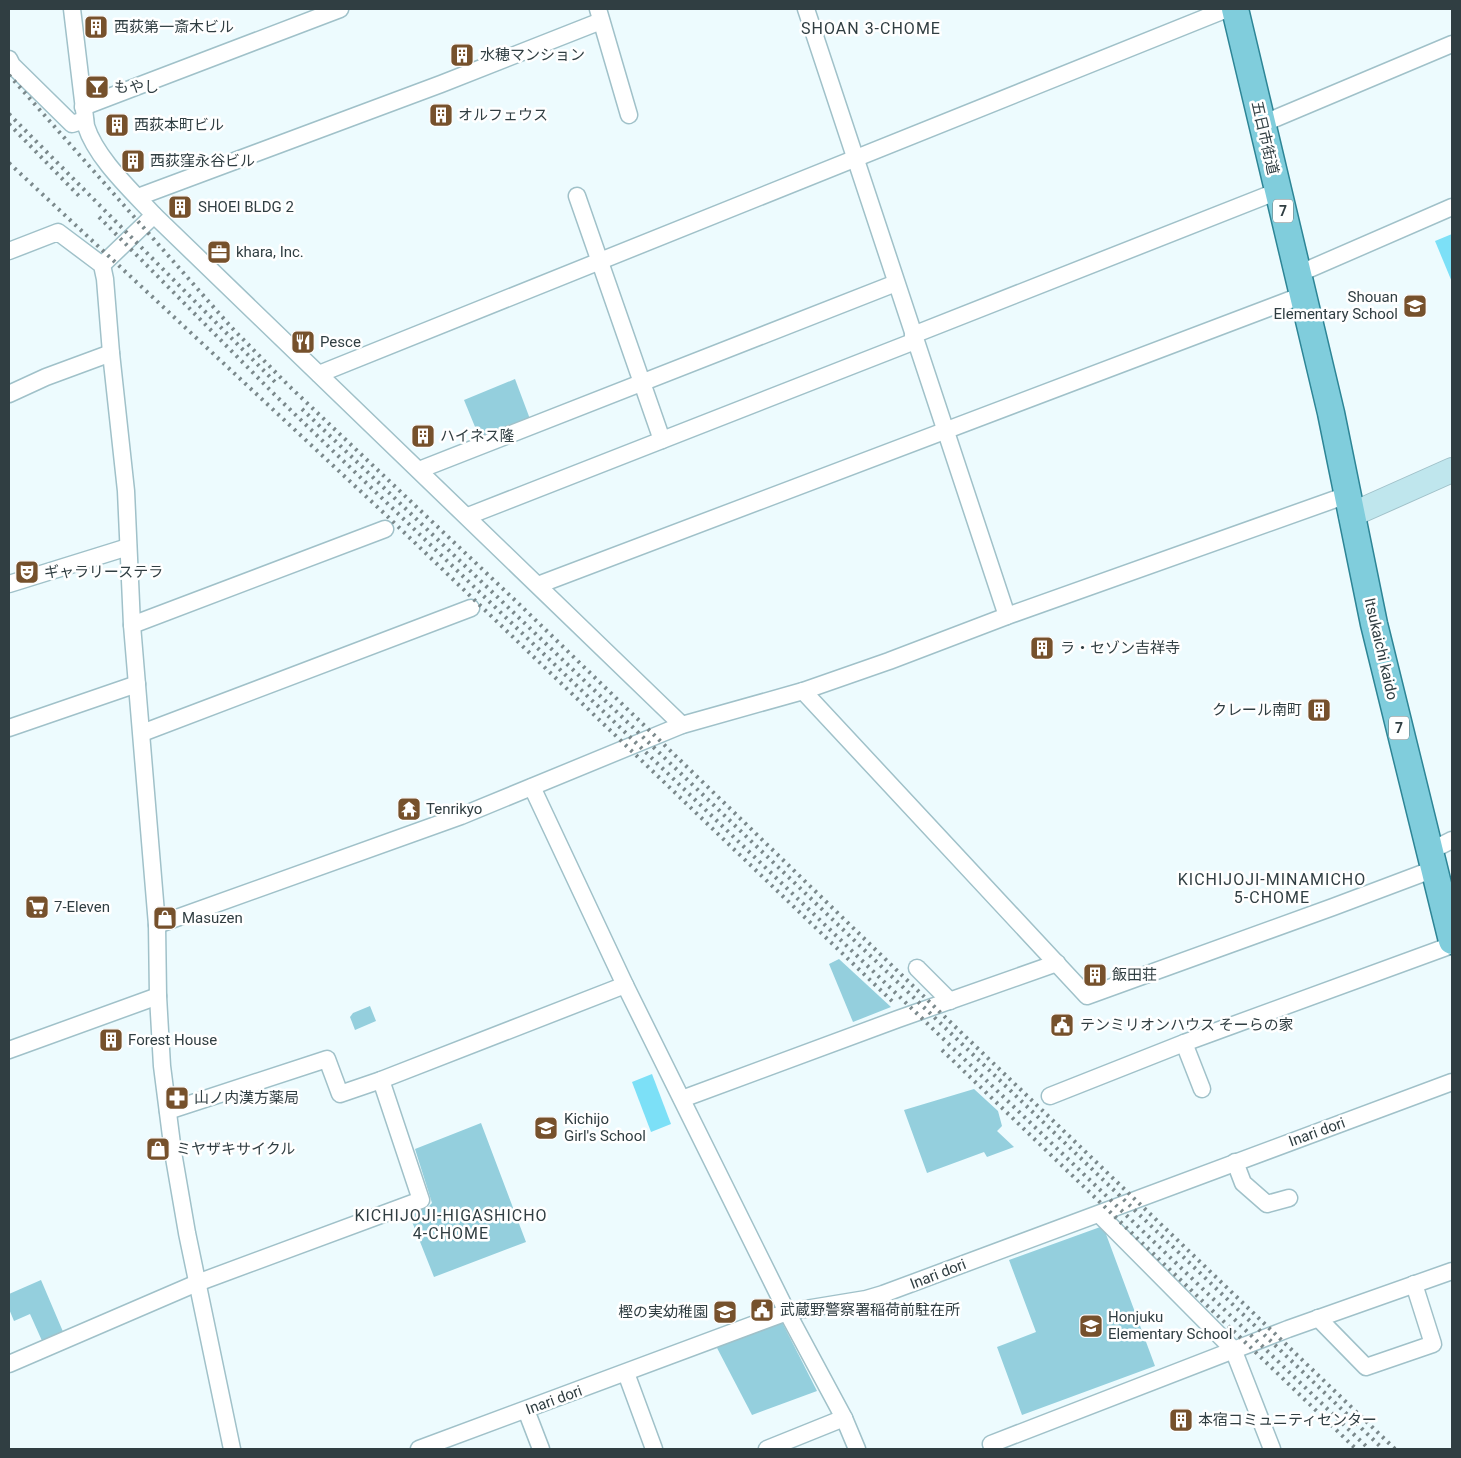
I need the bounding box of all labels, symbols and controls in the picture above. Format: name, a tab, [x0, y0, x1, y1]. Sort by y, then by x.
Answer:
building icon: 西荻第一斎木ビル	[83, 14, 109, 40]
place label: 西荻第一斎木ビル	[114, 18, 234, 36]
district label: SHOAN 3-CHOME	[801, 19, 941, 38]
building icon: 水穂マンション	[449, 42, 475, 68]
place label: 水穂マンション	[480, 46, 585, 64]
bar icon: もやし	[84, 74, 110, 100]
place label: もやし	[114, 78, 159, 96]
street label: 五日市街道	[1248, 99, 1282, 177]
building icon: オルフェウス	[428, 102, 454, 128]
place label: オルフェウス	[458, 106, 548, 124]
building icon: 西荻本町ビル	[104, 112, 130, 138]
place label: 西荻本町ビル	[134, 116, 224, 134]
building icon: 西荻窪永谷ビル	[120, 148, 146, 174]
place label: 西荻窪永谷ビル	[150, 152, 255, 170]
building icon: SHOEI BLDG 2	[167, 194, 193, 220]
place label: SHOEI BLDG 2	[198, 198, 294, 216]
road number: 7	[1273, 200, 1293, 222]
office icon: khara, Inc.	[206, 239, 232, 265]
place label: khara, Inc.	[236, 243, 304, 261]
place label: Shouan Elementary School	[1274, 288, 1398, 323]
school or university icon: Shouan Elementary School	[1402, 293, 1428, 319]
restaurant icon: Pesce	[290, 329, 316, 355]
place label: Pesce	[320, 333, 361, 351]
building icon: ハイネス隆	[410, 423, 436, 449]
place label: ハイネス隆	[440, 427, 515, 445]
theatre icon: ギャラリーステラ	[14, 559, 40, 585]
place label: ギャラリーステラ	[44, 563, 163, 581]
street label: Itsukaichi kaido	[1360, 596, 1402, 702]
building icon: ラ・セゾン吉祥寺	[1029, 635, 1055, 661]
place label: ラ・セゾン吉祥寺	[1060, 639, 1180, 657]
building icon: クレール南町	[1306, 697, 1332, 723]
place label: クレール南町	[1212, 701, 1302, 719]
road number: 7	[1389, 716, 1409, 740]
temple icon: Tenrikyo	[396, 796, 422, 822]
place label: Tenrikyo	[426, 800, 482, 818]
district label: KICHIJOJI-MINAMICHO 5-CHOME	[1178, 870, 1366, 907]
supermarket icon: 7-Eleven	[24, 894, 50, 920]
place label: 7-Eleven	[54, 898, 110, 916]
shop icon: Masuzen	[152, 905, 178, 931]
place label: Masuzen	[182, 909, 243, 927]
building icon: 飯田荘	[1082, 962, 1108, 988]
place label: 飯田荘	[1112, 966, 1157, 984]
public building icon: テンミリオンハウス そーらの家	[1049, 1012, 1075, 1038]
place label: テンミリオンハウス そーらの家	[1080, 1016, 1294, 1034]
building icon: Forest House	[98, 1027, 124, 1053]
place label: Forest House	[128, 1031, 217, 1049]
pharmacy icon: 山ノ内漢方薬局	[164, 1085, 190, 1111]
place label: 山ノ内漢方薬局	[194, 1089, 299, 1107]
place label: Kichijo Girl's School	[564, 1110, 646, 1145]
street label: Inari dori	[1286, 1114, 1348, 1150]
school or university icon: Kichijo Girl's School	[533, 1115, 559, 1141]
shop icon: ミヤザキサイクル	[145, 1136, 171, 1162]
place label: ミヤザキサイクル	[176, 1140, 295, 1158]
district label: KICHIJOJI-HIGASHICHO 4-CHOME	[354, 1206, 548, 1243]
street label: Inari dori	[907, 1255, 969, 1293]
public building icon: 武蔵野警察署稲荷前駐在所	[749, 1297, 775, 1323]
school or university icon: 樫の実幼稚園	[712, 1299, 738, 1325]
place label: 武蔵野警察署稲荷前駐在所	[780, 1301, 960, 1319]
place label: 樫の実幼稚園	[618, 1303, 708, 1321]
place label: Honjuku Elementary School	[1108, 1308, 1232, 1343]
school or university icon: Honjuku Elementary School	[1078, 1313, 1104, 1339]
street label: Inari dori	[523, 1382, 585, 1418]
building icon: 本宿コミュニティセンター	[1168, 1407, 1194, 1433]
place label: 本宿コミュニティセンター	[1198, 1411, 1377, 1429]

